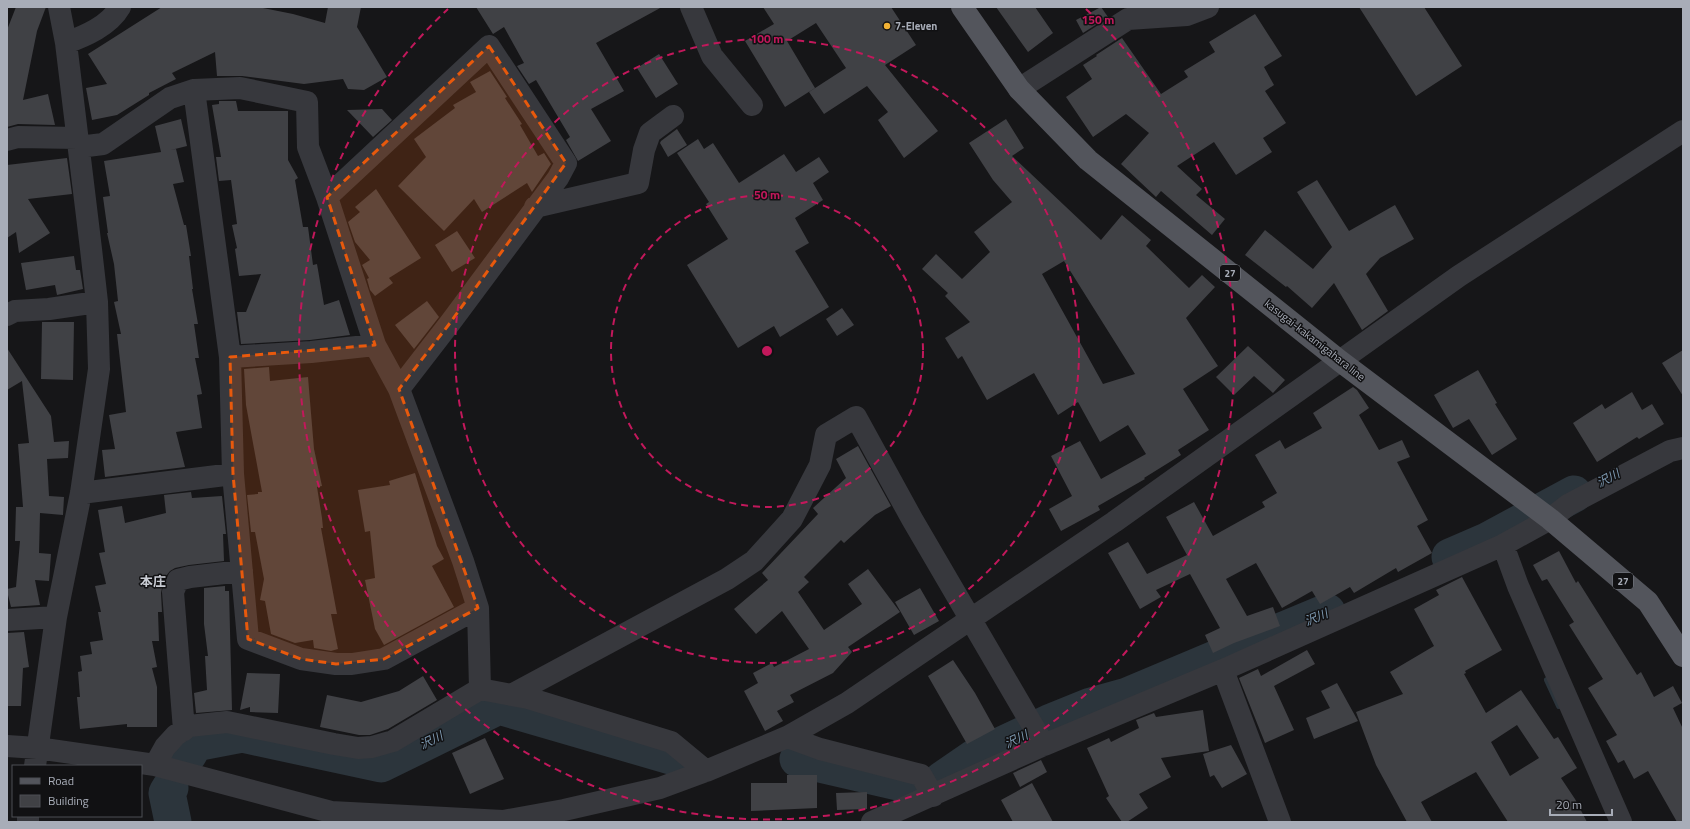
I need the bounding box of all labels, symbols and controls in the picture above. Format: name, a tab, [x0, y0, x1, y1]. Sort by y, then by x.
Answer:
text: 150 m	[1082, 10, 1114, 29]
place label: 7-Eleven	[895, 18, 937, 34]
marker: 7-Eleven	[882, 21, 892, 31]
text: 100 m	[751, 29, 783, 48]
text: 50 m	[754, 185, 780, 204]
road number: 27	[1220, 265, 1240, 281]
street label: kasugai-kakamigahara line	[1261, 296, 1369, 385]
centre of rings	[760, 344, 774, 358]
water label: 沢川	[1593, 463, 1625, 492]
district label: 本庄	[140, 571, 166, 591]
road number: 27	[1613, 573, 1633, 589]
water label: 沢川	[1301, 603, 1333, 630]
water label: 沢川	[1001, 724, 1033, 753]
water label: 沢川	[416, 725, 448, 754]
legend	[12, 765, 142, 817]
text: Road	[48, 771, 74, 790]
text: Building	[48, 791, 89, 810]
scale bar	[1550, 791, 1612, 817]
text: 20 m	[1556, 795, 1582, 814]

